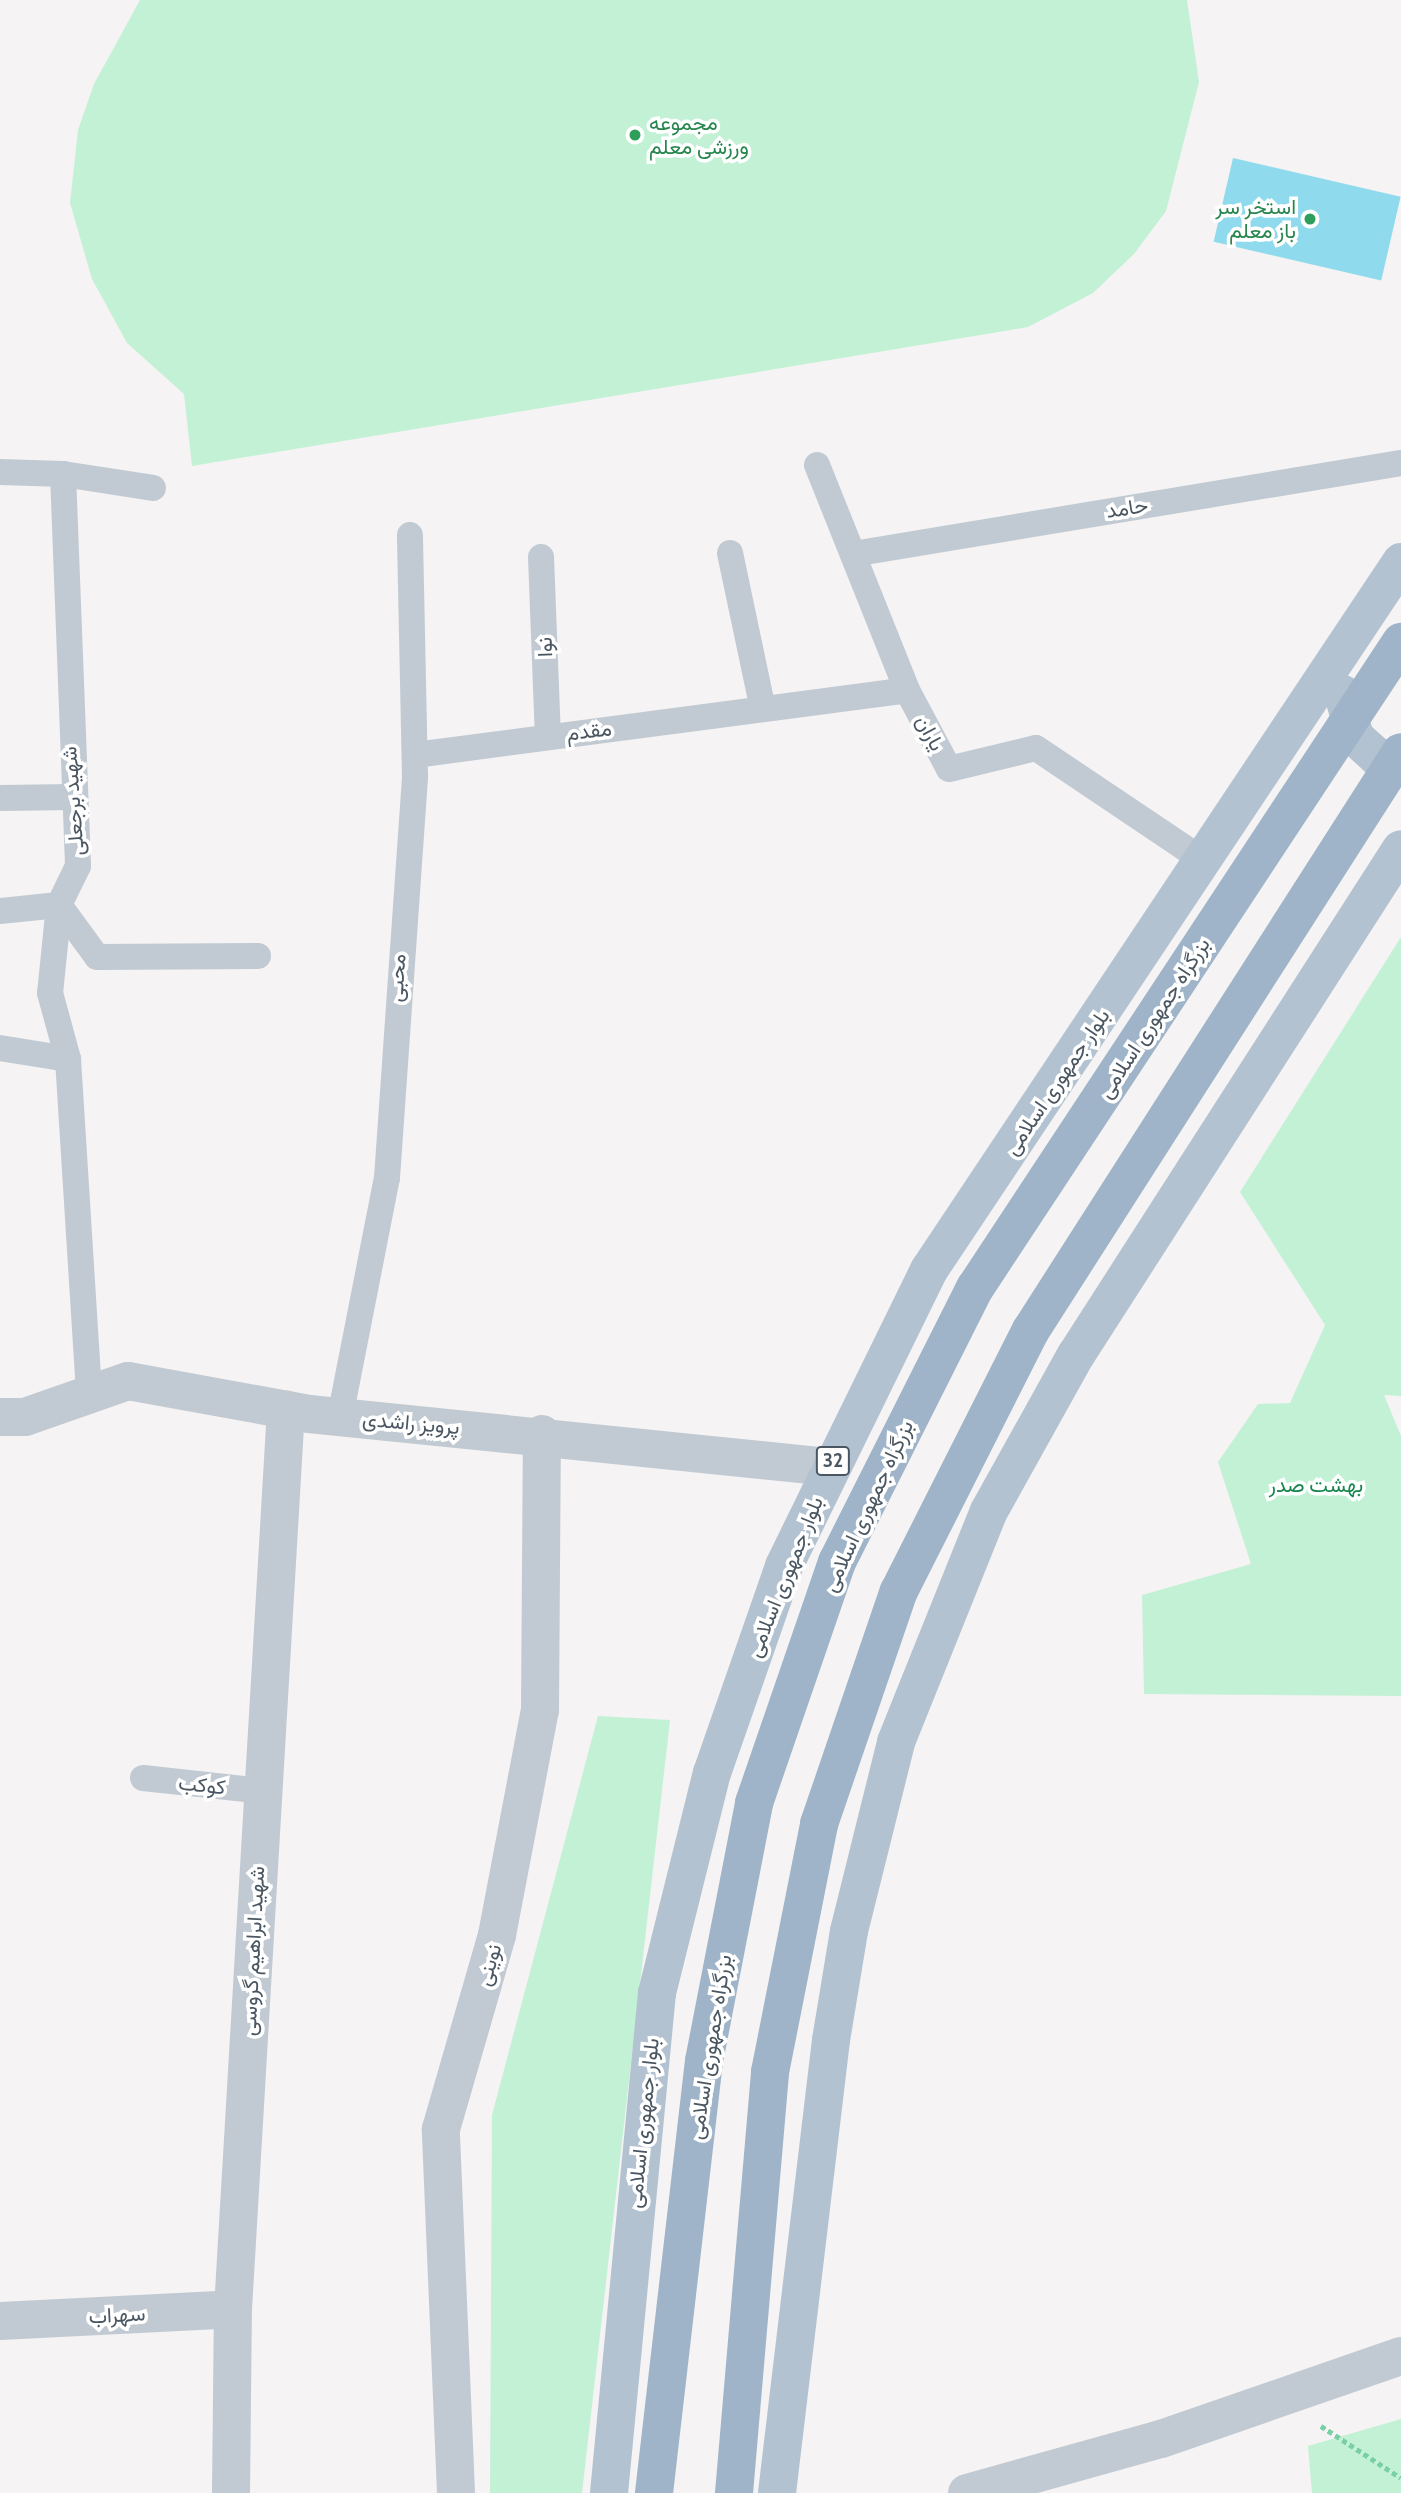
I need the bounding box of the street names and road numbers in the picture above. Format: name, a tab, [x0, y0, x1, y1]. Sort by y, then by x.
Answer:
street label: حامد	[1104, 492, 1150, 524]
street label: نوا	[532, 636, 558, 658]
street label: یاران	[910, 711, 950, 755]
street label: مقدم	[565, 716, 613, 746]
street label: شهید برجعلی	[57, 745, 89, 857]
street label: بزرگراه جمهوری اسلامی	[1093, 933, 1215, 1103]
street label: محبی	[383, 953, 411, 1003]
street label: بلوار جمهوری اسلامی	[999, 1004, 1115, 1160]
street label: پرویز راشدی	[361, 1406, 461, 1440]
street label: بزرگراه جمهوری اسلامی	[817, 1416, 919, 1596]
road number: 32	[816, 1446, 850, 1476]
street label: بلوار جمهوری اسلامی	[741, 1493, 829, 1661]
street label: کوکب	[177, 1770, 227, 1800]
street label: شهید ابراهیم گروسی	[236, 1865, 270, 2037]
street label: نوینی	[471, 1941, 507, 1989]
street label: بزرگراه جمهوری اسلامی	[683, 1953, 737, 2141]
street label: بلوار جمهوری اسلامی	[622, 2037, 664, 2209]
street label: سهراب	[88, 2301, 146, 2329]

